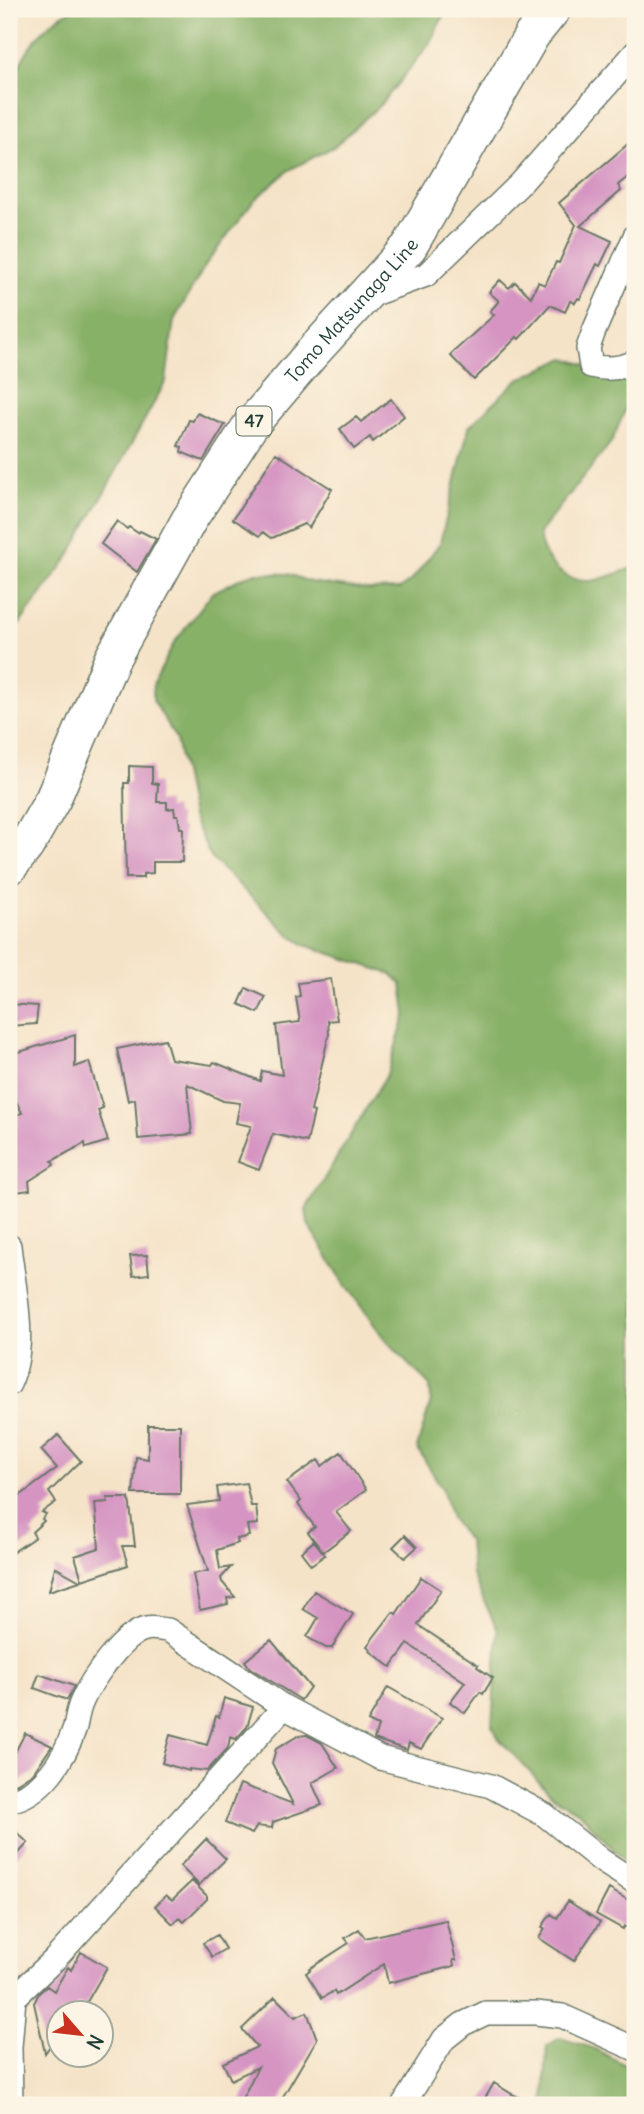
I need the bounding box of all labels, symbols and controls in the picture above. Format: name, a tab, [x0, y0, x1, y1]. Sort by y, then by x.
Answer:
street label: Tomo Matsunaga Line	[280, 234, 423, 388]
road number: 47	[236, 407, 272, 436]
north arrow	[46, 1998, 116, 2068]
text: N	[81, 2031, 109, 2053]

